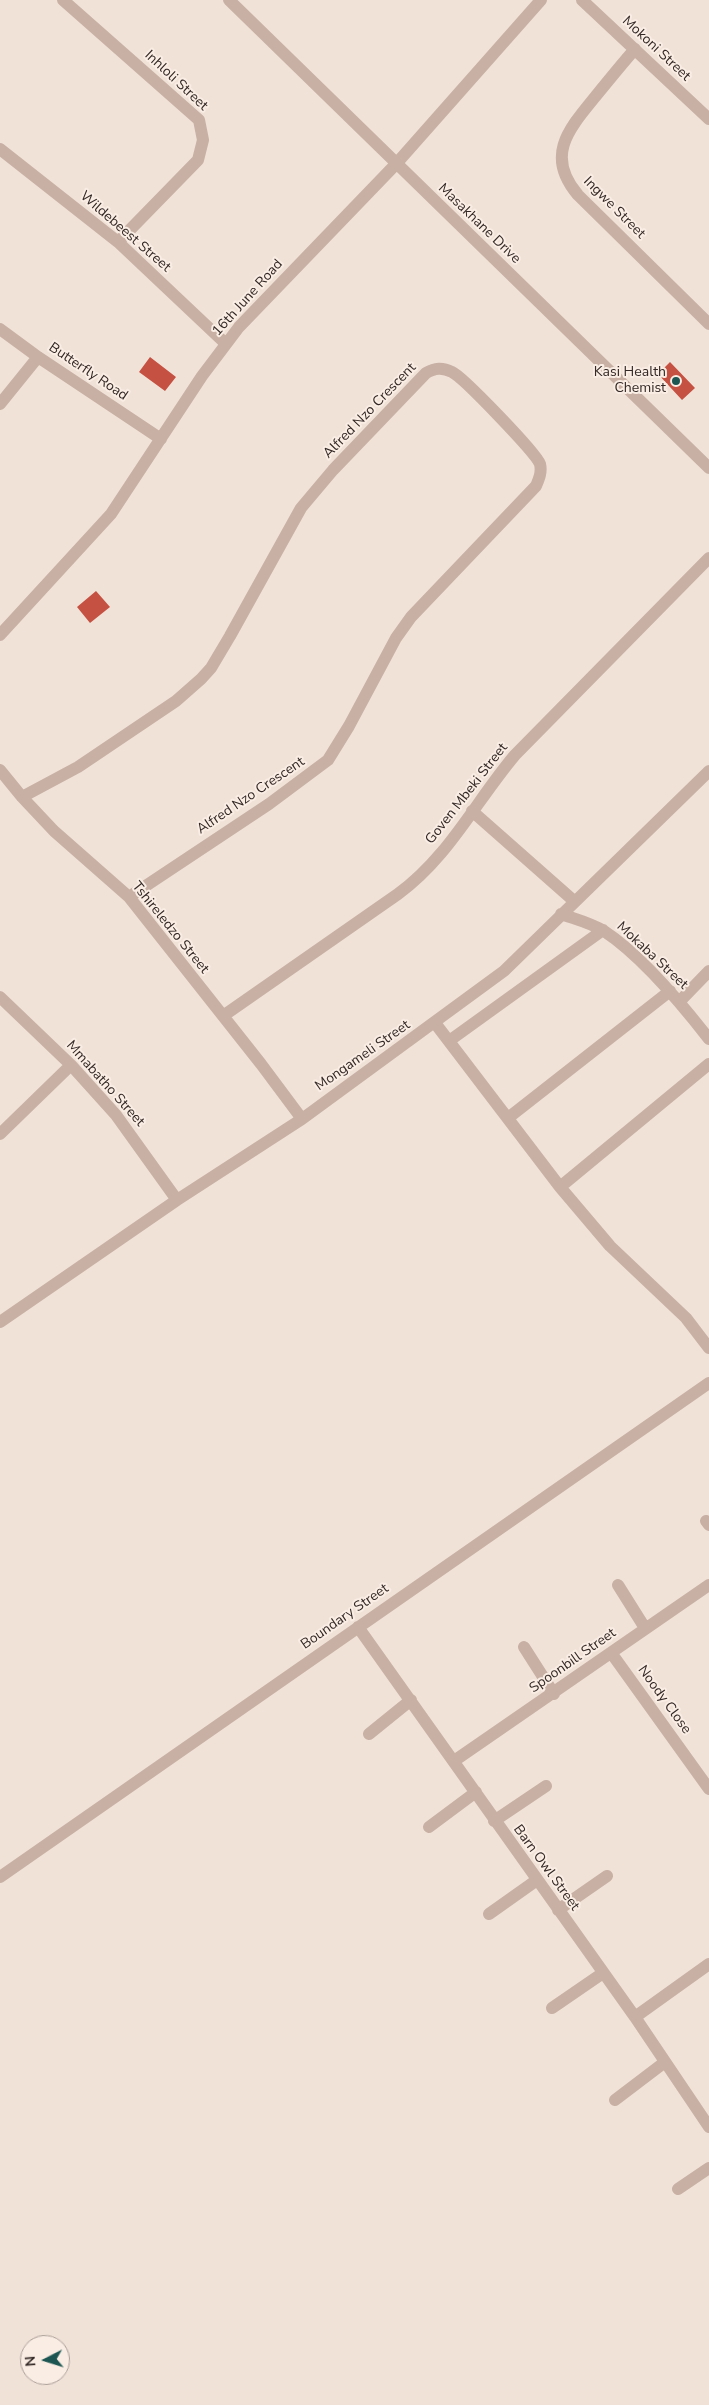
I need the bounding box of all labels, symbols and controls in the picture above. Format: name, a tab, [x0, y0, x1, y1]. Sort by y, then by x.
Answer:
street label: Mokoni Street	[618, 13, 694, 85]
street label: Inhloli Street	[141, 47, 211, 115]
street label: Ingwe Street	[580, 174, 648, 242]
street label: Masakhane Drive	[434, 180, 524, 268]
street label: Wildebeest Street	[76, 188, 174, 276]
street label: 16th June Road	[209, 256, 287, 340]
street label: Butterfly Road	[45, 339, 131, 405]
street label: Alfred Nzo Crescent	[320, 360, 420, 462]
place label: Kasi Health Chemist	[594, 365, 666, 398]
marker: Kasi Health Chemist	[670, 375, 682, 387]
street label: Goven Mbeki Street	[422, 740, 512, 848]
street label: Alfred Nzo Crescent	[194, 754, 308, 838]
street label: Tshireledzo Street	[128, 879, 212, 977]
street label: Mokaba Street	[613, 919, 691, 993]
street label: Mongameli Street	[312, 1017, 414, 1095]
street label: Mmabatho Street	[62, 1038, 148, 1130]
street label: Boundary Street	[298, 1581, 392, 1653]
street label: Spoonbill Street	[526, 1625, 620, 1697]
street label: Noody Close	[634, 1663, 694, 1737]
street label: Barn Owl Street	[509, 1822, 583, 1914]
north arrow	[20, 2335, 70, 2385]
text: N	[21, 2355, 40, 2367]

